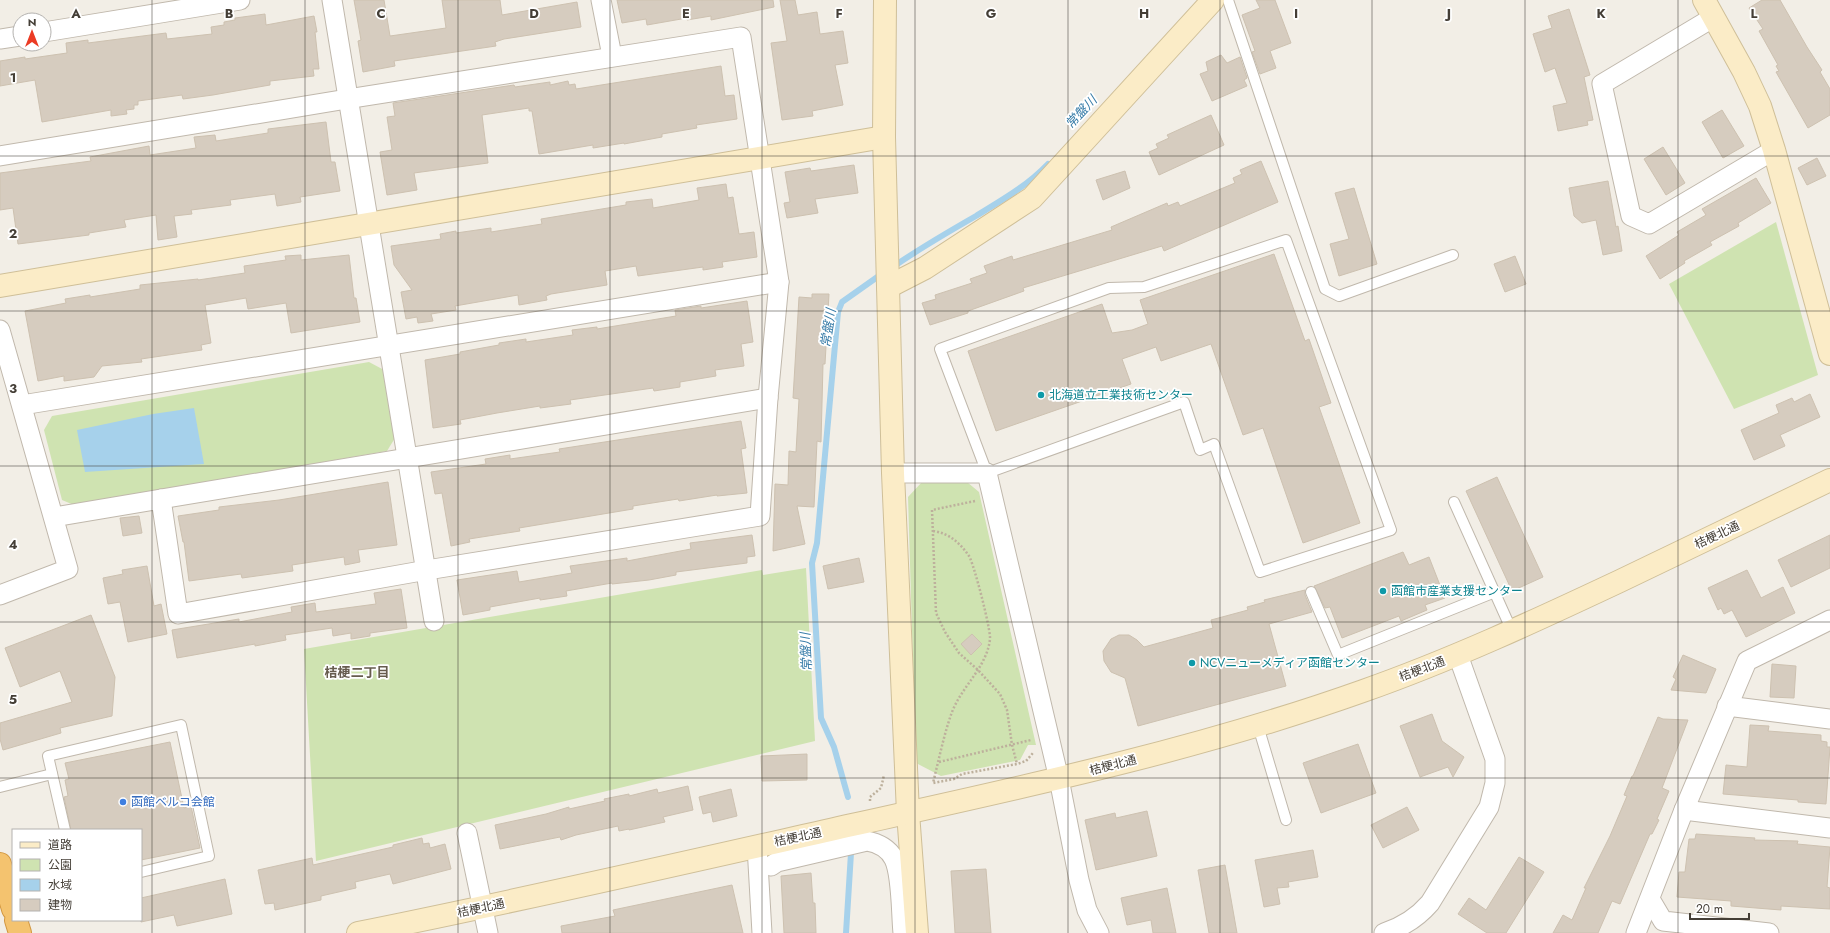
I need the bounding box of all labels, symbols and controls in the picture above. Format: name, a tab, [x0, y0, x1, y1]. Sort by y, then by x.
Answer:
text: A	[70, 4, 81, 23]
text: B	[225, 4, 234, 23]
text: C	[376, 4, 386, 23]
text: D	[529, 4, 539, 23]
text: E	[682, 4, 690, 23]
text: F	[835, 4, 843, 23]
text: G	[986, 4, 997, 23]
text: H	[1139, 4, 1149, 23]
text: I	[1294, 4, 1298, 23]
text: J	[1444, 4, 1451, 23]
text: K	[1596, 4, 1606, 23]
text: L	[1751, 4, 1758, 23]
north arrow	[12, 12, 52, 52]
text: N	[28, 14, 36, 30]
text: 1	[10, 68, 16, 87]
water label: 常盤川	[1061, 90, 1103, 133]
text: 2	[9, 224, 17, 243]
water label: 常盤川	[816, 305, 841, 349]
text: 3	[9, 379, 17, 398]
place label: 北海道立工業技術センター	[1049, 386, 1193, 404]
marker: 北海道立工業技術センター	[1036, 390, 1046, 400]
street label: 桔梗北通	[1691, 517, 1743, 553]
text: 4	[8, 535, 18, 554]
place label: 函館市産業支援センター	[1391, 582, 1523, 600]
marker: 函館市産業支援センター	[1378, 586, 1388, 596]
water label: 常盤川	[795, 630, 817, 672]
street label: 桔梗北通	[1396, 652, 1448, 686]
place label: NCVニューメディア函館センター	[1200, 654, 1380, 672]
marker: NCVニューメディア函館センター	[1187, 658, 1197, 668]
district label: 桔梗二丁目	[324, 663, 390, 682]
text: 5	[9, 690, 17, 709]
street label: 桔梗北通	[1088, 750, 1138, 780]
place label: 函館ベルコ会館	[131, 793, 215, 811]
marker: 函館ベルコ会館	[118, 797, 128, 807]
street label: 桔梗北通	[773, 823, 823, 851]
legend	[12, 829, 142, 921]
text: 道路	[48, 836, 72, 854]
text: 公園	[48, 856, 72, 874]
text: 水域	[48, 876, 72, 894]
street label: 桔梗北通	[456, 894, 506, 922]
scale bar	[1690, 895, 1749, 921]
text: 建物	[48, 896, 72, 914]
text: 20 m	[1696, 900, 1723, 918]

